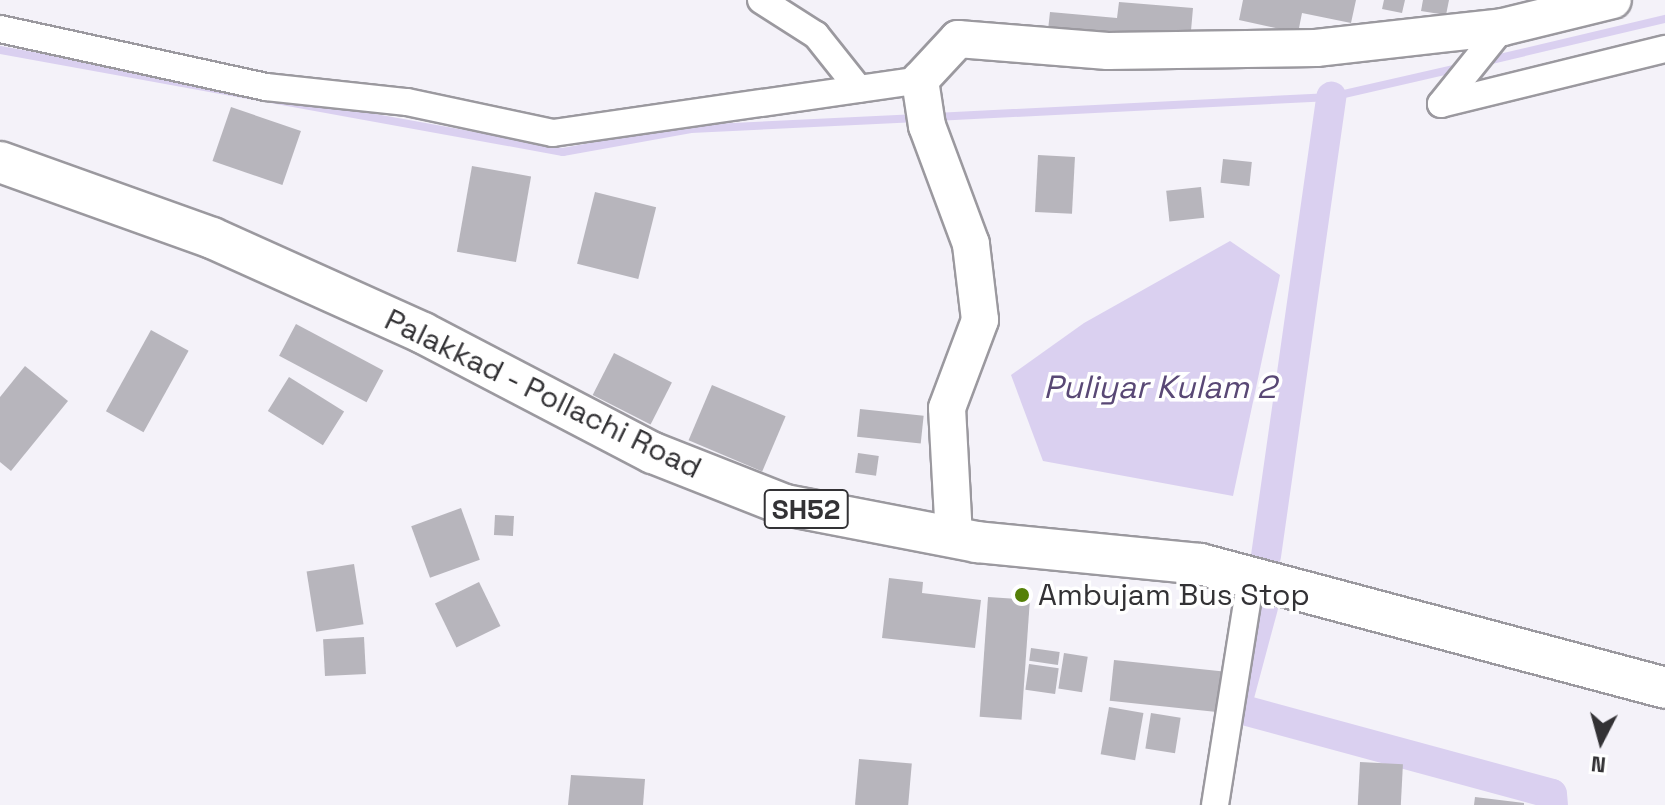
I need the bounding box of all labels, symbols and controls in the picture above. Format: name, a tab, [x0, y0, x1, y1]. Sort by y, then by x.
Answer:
street label: Palakkad - Pollachi Road	[378, 301, 708, 487]
water label: Puliyar Kulam 2	[1044, 368, 1276, 406]
road number: SH52	[762, 485, 850, 533]
place label: Ambujam Bus Stop	[1038, 577, 1310, 613]
marker: Ambujam Bus Stop	[1013, 586, 1031, 604]
north arrow	[1561, 701, 1641, 781]
text: N	[1590, 750, 1607, 780]

